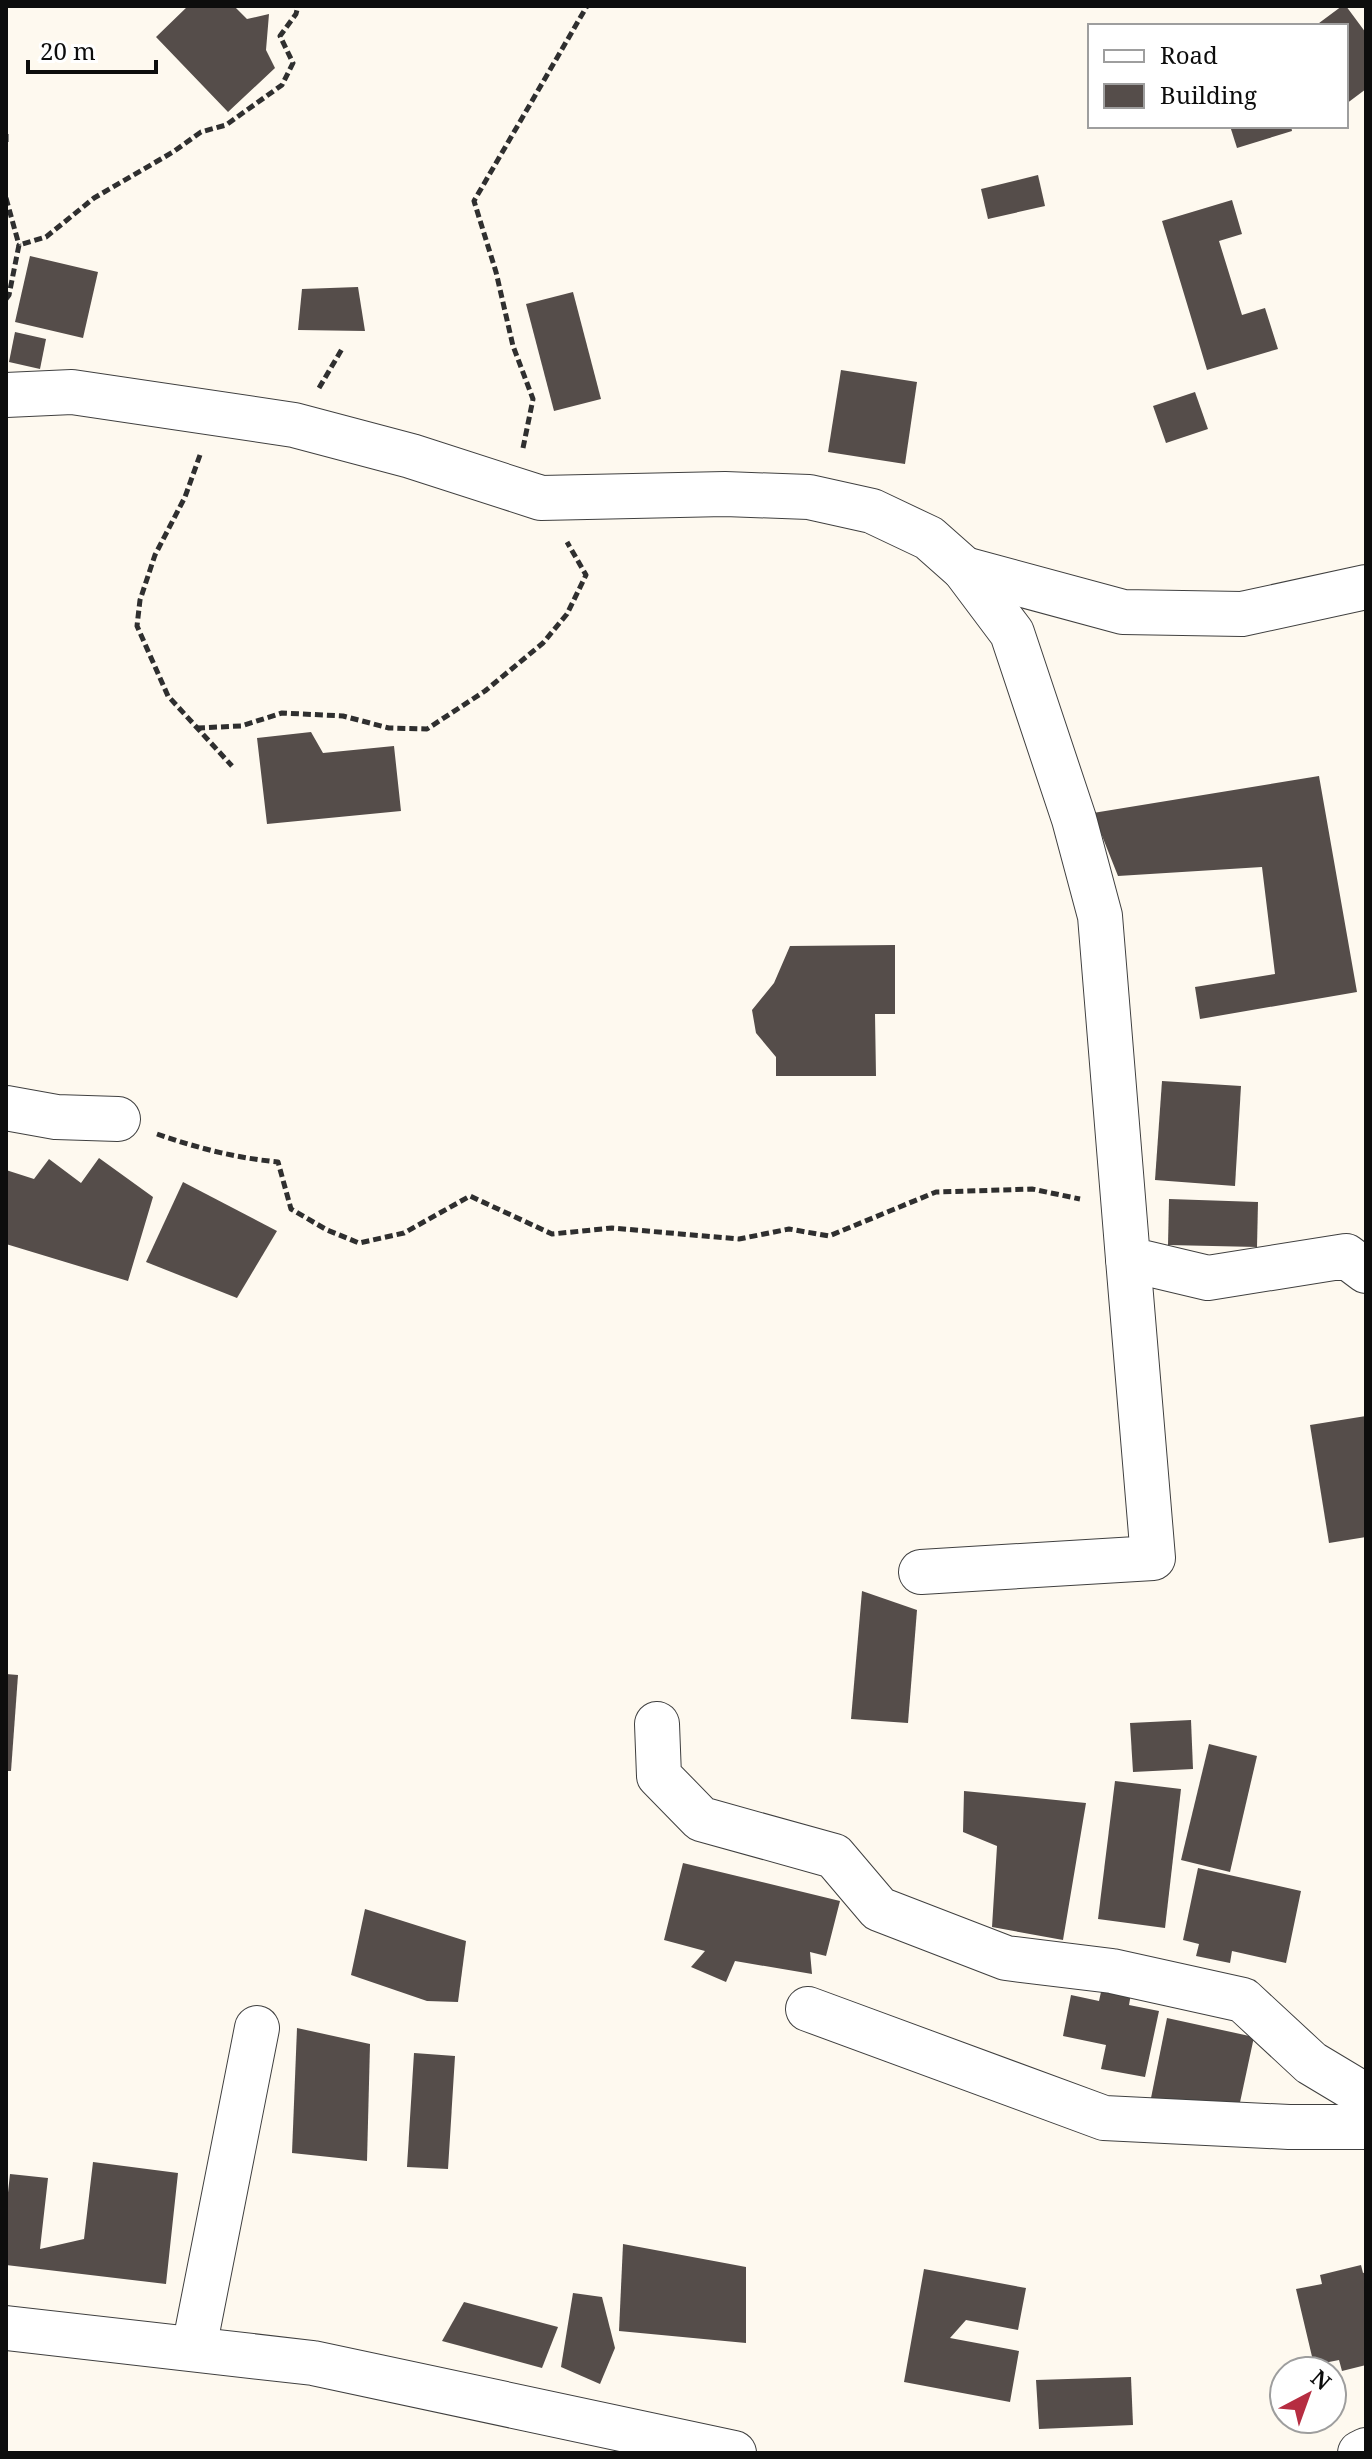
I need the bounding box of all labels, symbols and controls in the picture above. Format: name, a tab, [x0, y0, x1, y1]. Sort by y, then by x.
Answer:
scale bar	[28, 24, 156, 74]
legend	[1088, 24, 1348, 128]
text: 20 m	[40, 34, 96, 67]
text: Road	[1160, 38, 1218, 71]
text: Building	[1160, 78, 1257, 111]
north arrow	[1268, 2355, 1348, 2435]
text: N	[1305, 2362, 1338, 2396]

